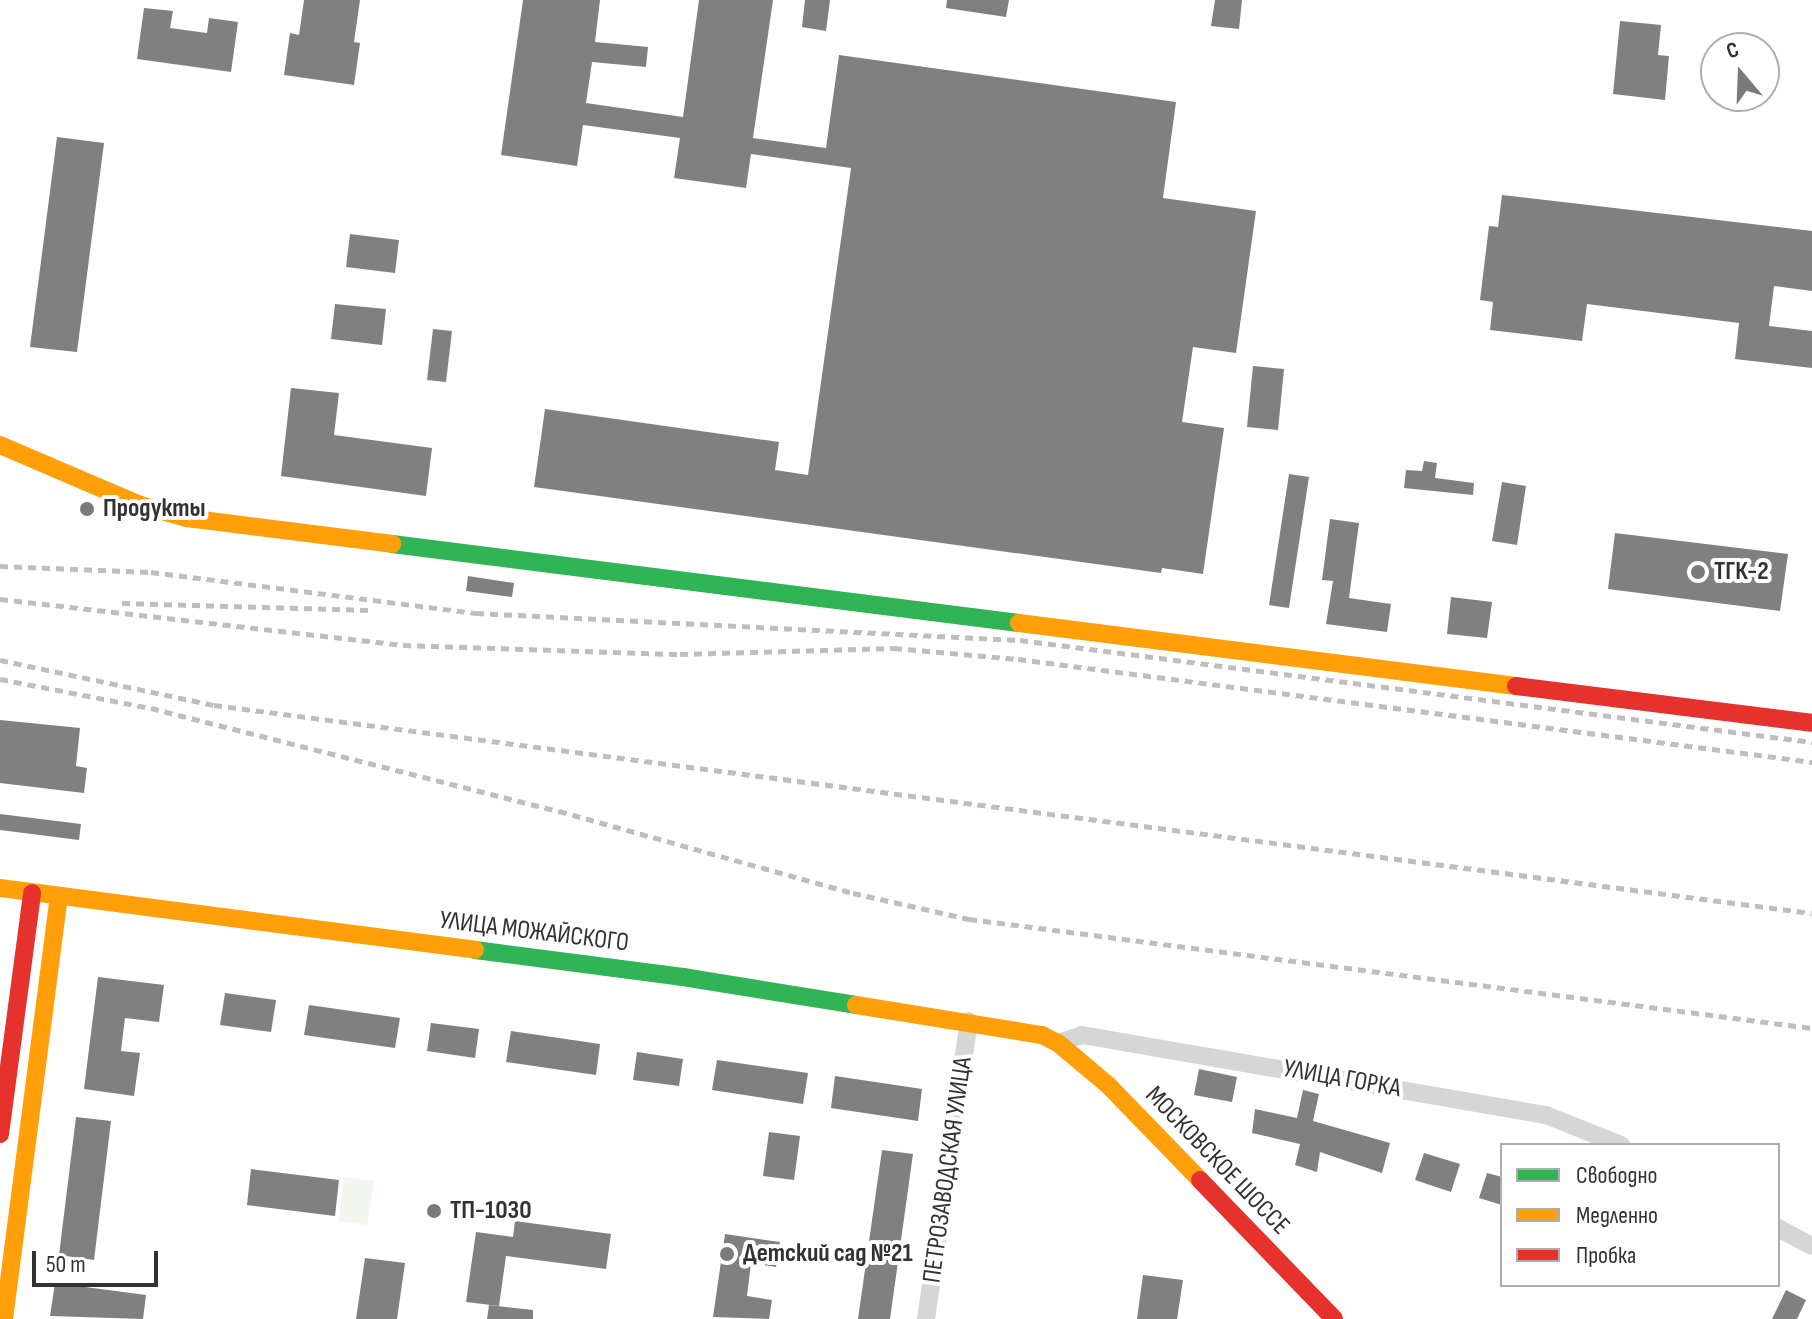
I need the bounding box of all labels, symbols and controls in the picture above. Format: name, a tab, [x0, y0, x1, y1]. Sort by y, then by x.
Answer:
north arrow	[1700, 32, 1780, 112]
text: С	[1723, 36, 1742, 65]
place label: Продукты	[103, 493, 206, 525]
marker: Продукты	[78, 500, 96, 518]
place label: ТГК-2	[1714, 556, 1769, 588]
marker: ТГК-2	[1689, 563, 1707, 581]
street label: УЛИЦА МОЖАЙСКОГО	[438, 905, 630, 959]
street label: УЛИЦА ГОРКА	[1281, 1053, 1403, 1105]
street label: ПЕТРОЗАВОДСКАЯ УЛИЦА	[917, 1055, 979, 1285]
street label: МОСКОВСКОЕ ШОССЕ	[1138, 1080, 1296, 1242]
legend	[1500, 1143, 1780, 1287]
text: Свободно	[1576, 1161, 1657, 1190]
place label: ТП-1030	[450, 1195, 532, 1227]
text: Медленно	[1576, 1201, 1658, 1230]
marker: ТП-1030	[425, 1202, 443, 1220]
scale bar	[36, 1235, 162, 1285]
place label: Детский сад №21	[743, 1238, 913, 1270]
text: Пробка	[1576, 1241, 1636, 1270]
marker: Детский сад №21	[718, 1245, 736, 1263]
text: 50 m	[46, 1250, 86, 1279]

